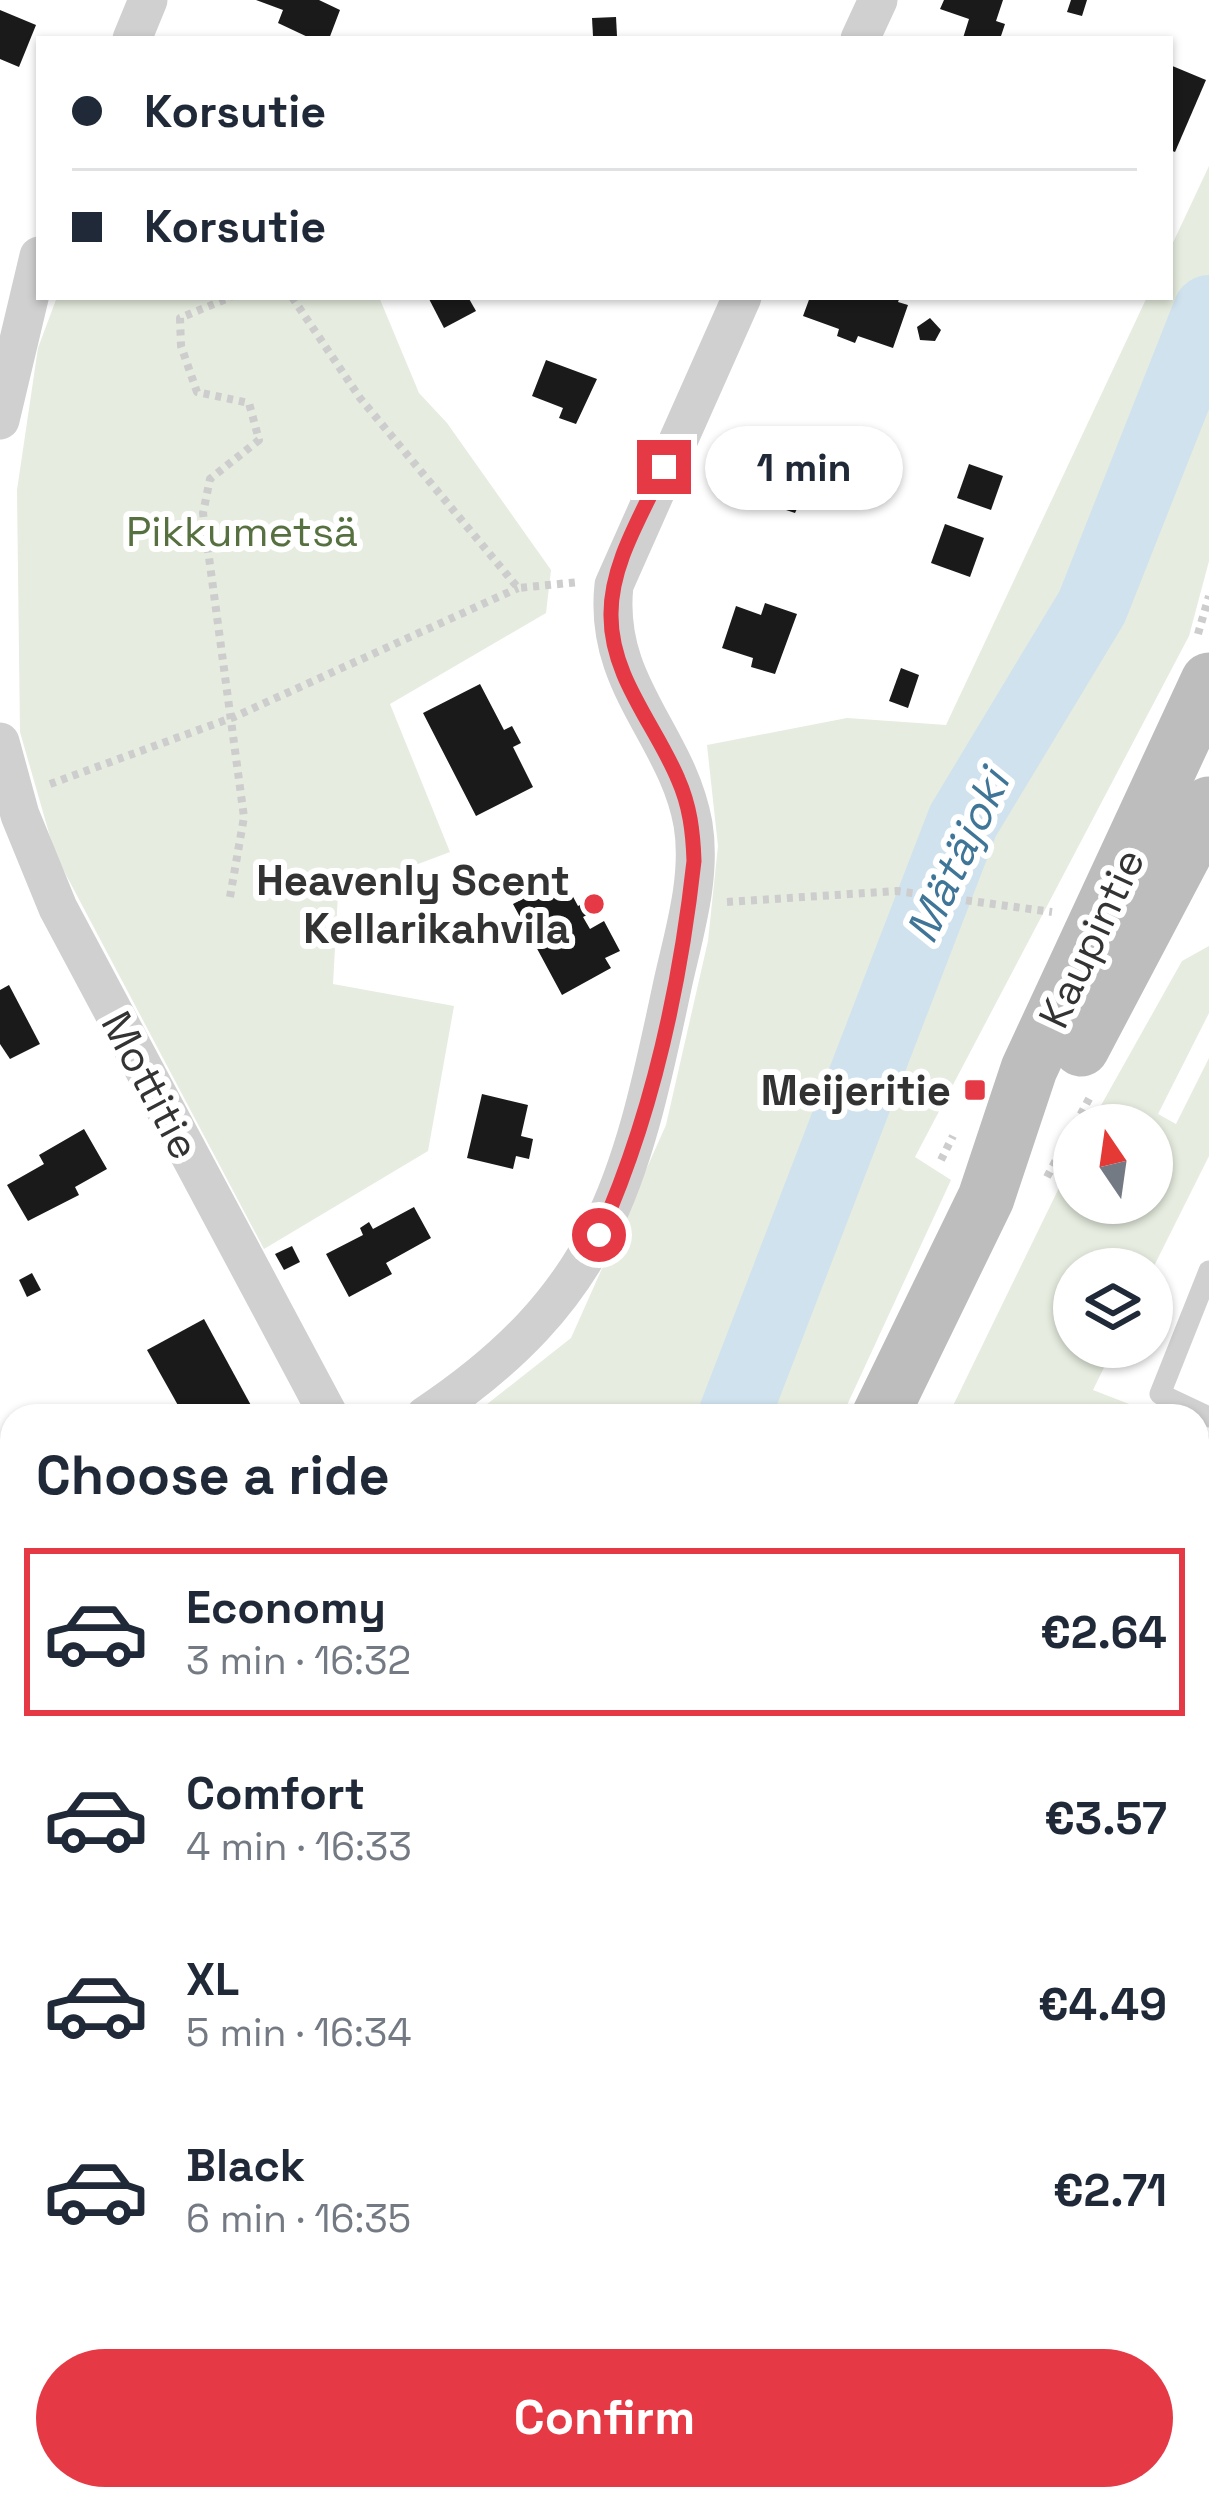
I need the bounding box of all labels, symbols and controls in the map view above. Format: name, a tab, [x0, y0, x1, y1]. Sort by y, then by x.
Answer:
text: Korsutie	[144, 83, 326, 140]
text: Korsutie	[144, 198, 326, 255]
callout: 1 min	[706, 425, 904, 509]
route end	[637, 440, 691, 494]
text: 1 min	[756, 443, 852, 492]
park label: Pikkumetsä	[126, 505, 358, 558]
water label: Mätäjoki	[893, 756, 1024, 952]
street label: Kaupintie	[1027, 840, 1156, 1036]
place label: Heavenly Scent Kellarikahvila	[256, 854, 570, 955]
marker: Heavenly Scent Kellarikahvila	[581, 891, 607, 917]
street label: Mottitie	[90, 1002, 211, 1168]
place label: Meijeritie	[761, 1064, 951, 1117]
marker: Meijeritie	[962, 1077, 988, 1103]
north arrow	[1053, 1104, 1173, 1224]
map controls	[1053, 1104, 1173, 1368]
route start	[572, 1208, 626, 1262]
button: layers	[1053, 1248, 1173, 1368]
text: Choose a ride	[36, 1441, 390, 1510]
icon: car	[42, 1578, 150, 1686]
text: Economy	[186, 1579, 386, 1636]
text: €2.64	[1040, 1604, 1167, 1661]
text: 3 min · 16:32	[186, 1636, 411, 1685]
icon: car	[42, 1764, 150, 1872]
text: Comfort	[186, 1765, 365, 1822]
text: €3.57	[1044, 1790, 1167, 1847]
text: 4 min · 16:33	[186, 1822, 412, 1871]
icon: car	[42, 1950, 150, 2058]
text: XL	[186, 1951, 239, 2008]
text: €4.49	[1038, 1976, 1167, 2033]
text: 5 min · 16:34	[186, 2008, 412, 2057]
icon: car	[42, 2136, 150, 2244]
text: Black	[186, 2137, 305, 2194]
text: €2.71	[1053, 2162, 1167, 2219]
text: 6 min · 16:35	[186, 2194, 411, 2243]
button: Confirm	[36, 2349, 1173, 2487]

